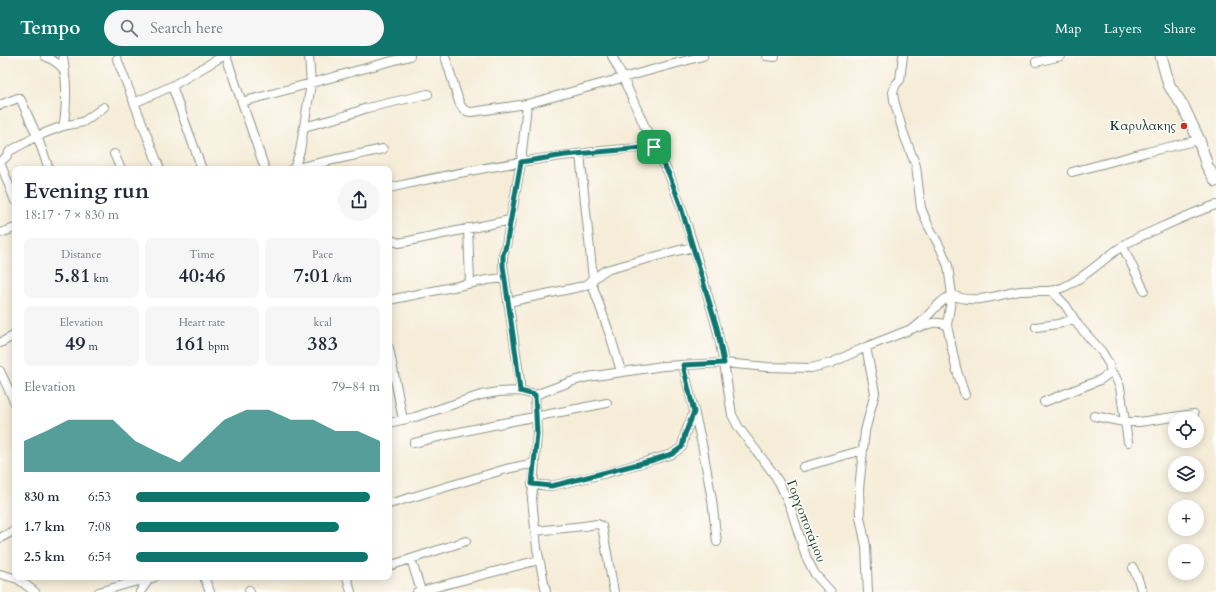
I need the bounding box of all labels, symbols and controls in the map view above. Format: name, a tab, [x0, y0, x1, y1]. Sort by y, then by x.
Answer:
search box	[104, 10, 384, 46]
text: Tempo	[20, 15, 80, 41]
icon: search	[118, 17, 140, 39]
text: Search here	[150, 18, 223, 38]
text: Map	[1055, 19, 1082, 38]
text: Layers	[1104, 19, 1142, 38]
text: Share	[1164, 19, 1196, 38]
place label: Καρυλακης	[1110, 117, 1176, 135]
marker: Καρυλακης	[1179, 121, 1189, 131]
pin	[637, 130, 671, 164]
icon: arrive	[643, 136, 665, 158]
text: Evening run	[24, 176, 149, 206]
button: share	[338, 179, 380, 221]
text: 18:17 · 7 × 830 m	[24, 206, 119, 224]
text: Distance	[61, 247, 101, 262]
text: Time	[189, 247, 215, 262]
text: Pace	[312, 247, 333, 262]
text: 5.81	[54, 262, 91, 289]
text: 40:46	[179, 262, 225, 289]
text: 7:01	[294, 262, 330, 289]
text: km	[91, 271, 109, 286]
text: /km	[330, 271, 352, 286]
text: Elevation	[59, 315, 103, 330]
text: Heart rate	[179, 315, 225, 330]
text: kcal	[313, 315, 332, 330]
text: 49	[65, 330, 85, 357]
text: 161	[175, 330, 205, 357]
text: 383	[307, 330, 338, 357]
text: m	[85, 339, 98, 354]
text: bpm	[205, 339, 229, 354]
text: Elevation	[24, 378, 76, 396]
text: 79–84 m	[332, 378, 380, 396]
map controls	[1168, 412, 1204, 580]
button: locate	[1168, 412, 1204, 448]
button: layers	[1168, 456, 1204, 492]
street label: Γοργοποτάμου	[782, 477, 830, 565]
text: 830 m	[24, 488, 59, 506]
text: 6:53	[88, 488, 111, 506]
button: +	[1168, 500, 1204, 536]
text: 1.7 km	[24, 518, 65, 536]
text: 7:08	[88, 518, 111, 536]
button: −	[1168, 544, 1204, 580]
text: 2.5 km	[24, 548, 65, 566]
text: 6:54	[88, 548, 111, 566]

